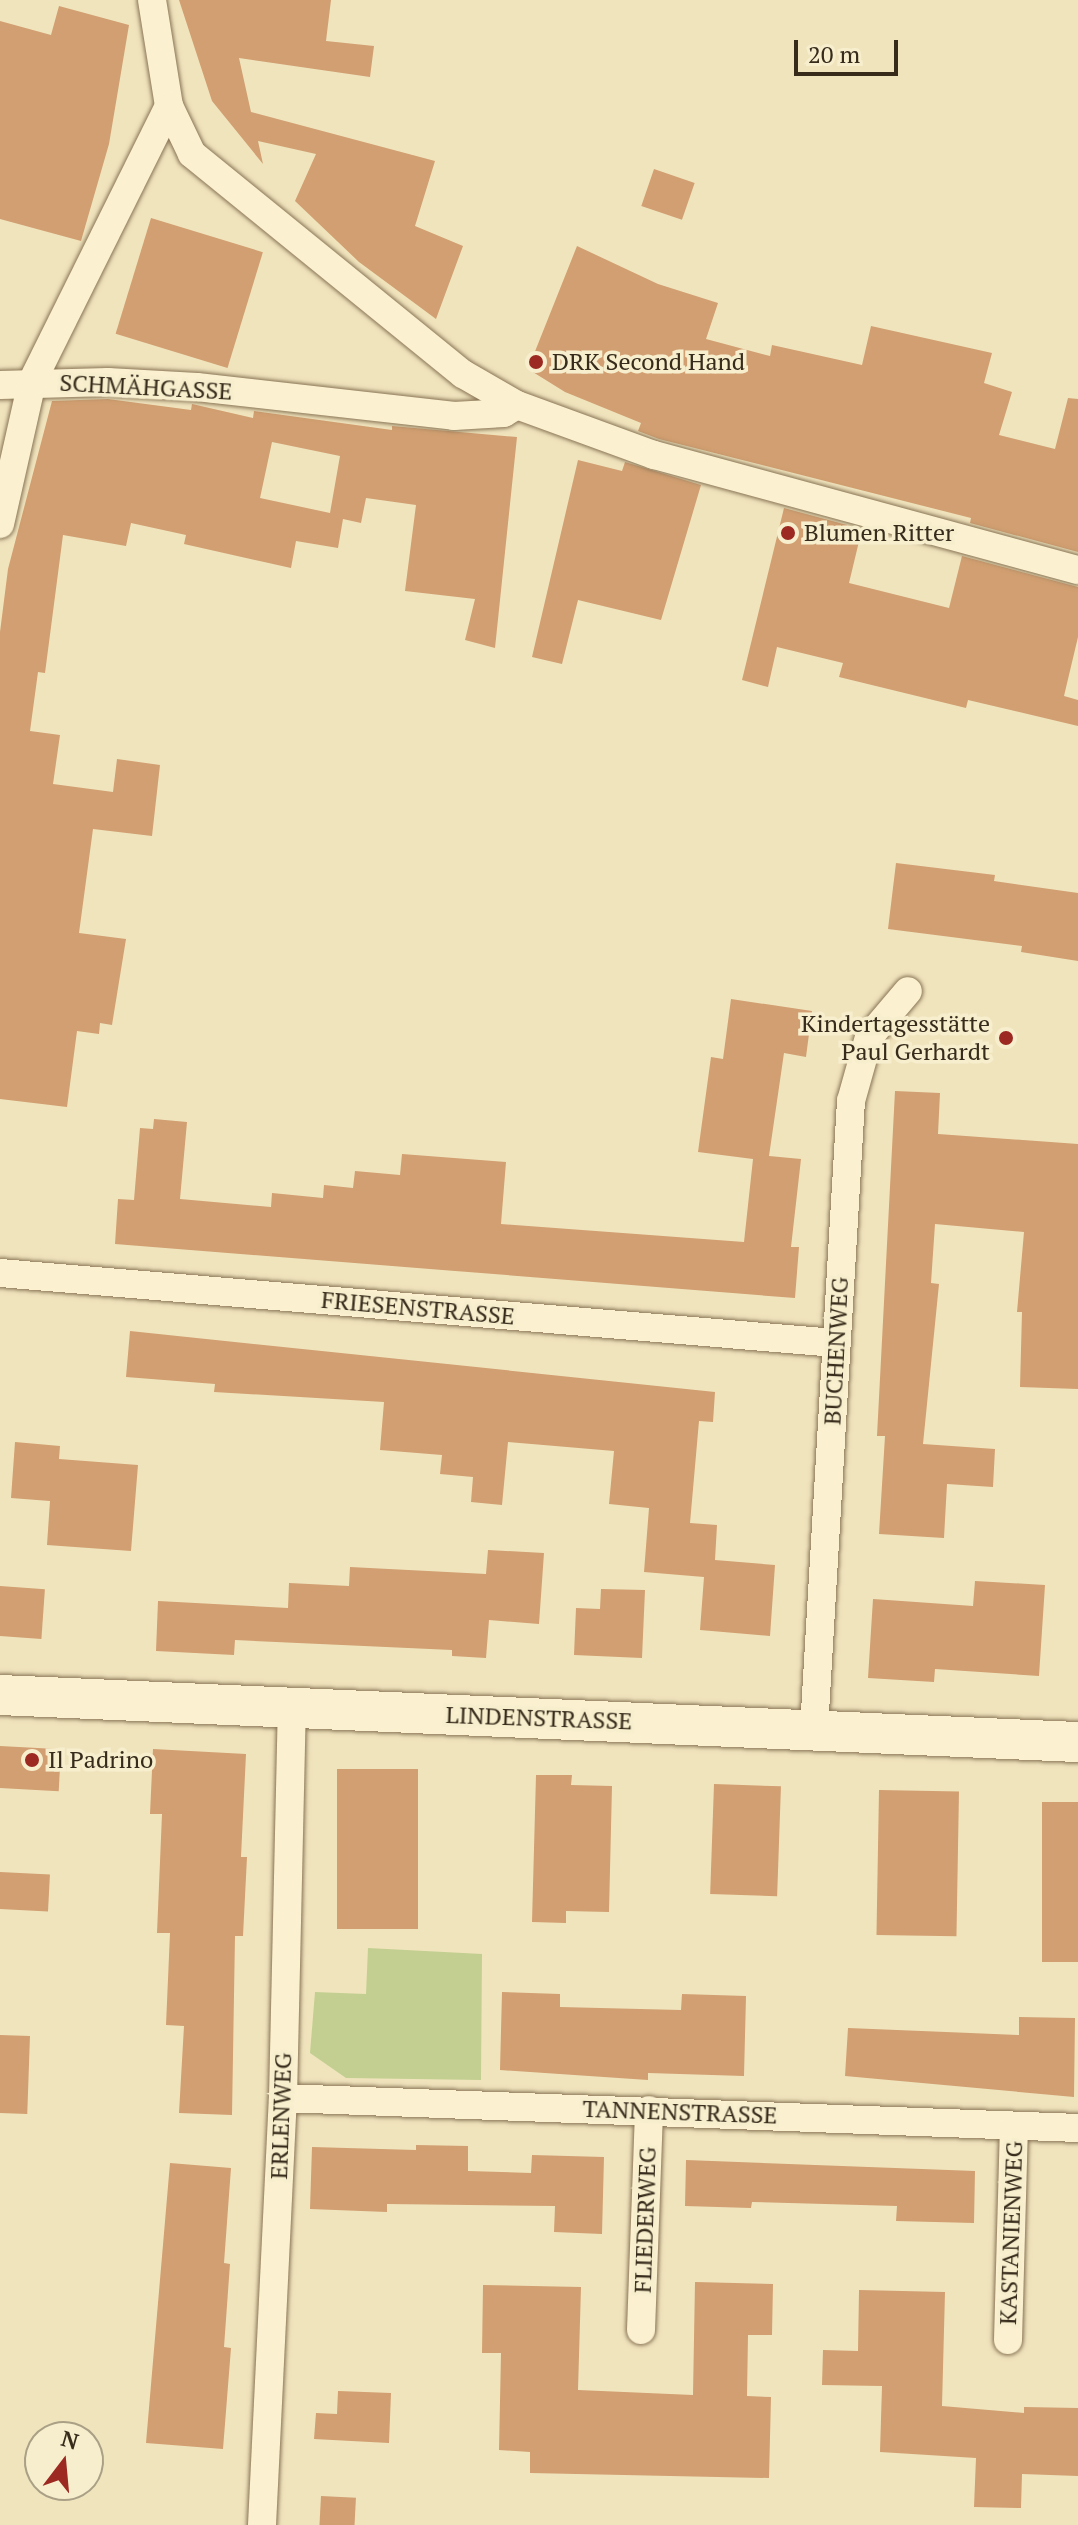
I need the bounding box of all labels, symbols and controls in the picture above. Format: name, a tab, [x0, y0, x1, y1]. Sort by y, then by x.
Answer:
scale bar	[798, 24, 902, 74]
text: 20 m	[808, 38, 860, 70]
place label: DRK Second Hand	[552, 348, 745, 376]
marker: DRK Second Hand	[527, 353, 545, 371]
street label: SCHMÄHGASSE	[59, 368, 233, 406]
place label: Blumen Ritter	[804, 519, 954, 547]
marker: Blumen Ritter	[779, 524, 797, 542]
place label: Kindertagesstätte Paul Gerhardt	[801, 1010, 990, 1066]
marker: Kindertagesstätte Paul Gerhardt	[997, 1029, 1015, 1047]
street label: BUCHENWEG	[818, 1276, 854, 1426]
street label: FRIESENSTRASSE	[320, 1285, 516, 1331]
street label: LINDENSTRASSE	[445, 1700, 633, 1736]
place label: Il Padrino	[48, 1746, 153, 1774]
marker: Il Padrino	[23, 1751, 41, 1769]
street label: ERLENWEG	[264, 2052, 298, 2180]
street label: TANNENSTRASSE	[582, 2094, 778, 2130]
street label: KASTANIENWEG	[993, 2141, 1029, 2325]
street label: FLIEDERWEG	[628, 2146, 662, 2294]
north arrow	[24, 2421, 104, 2501]
text: N	[58, 2423, 82, 2456]

